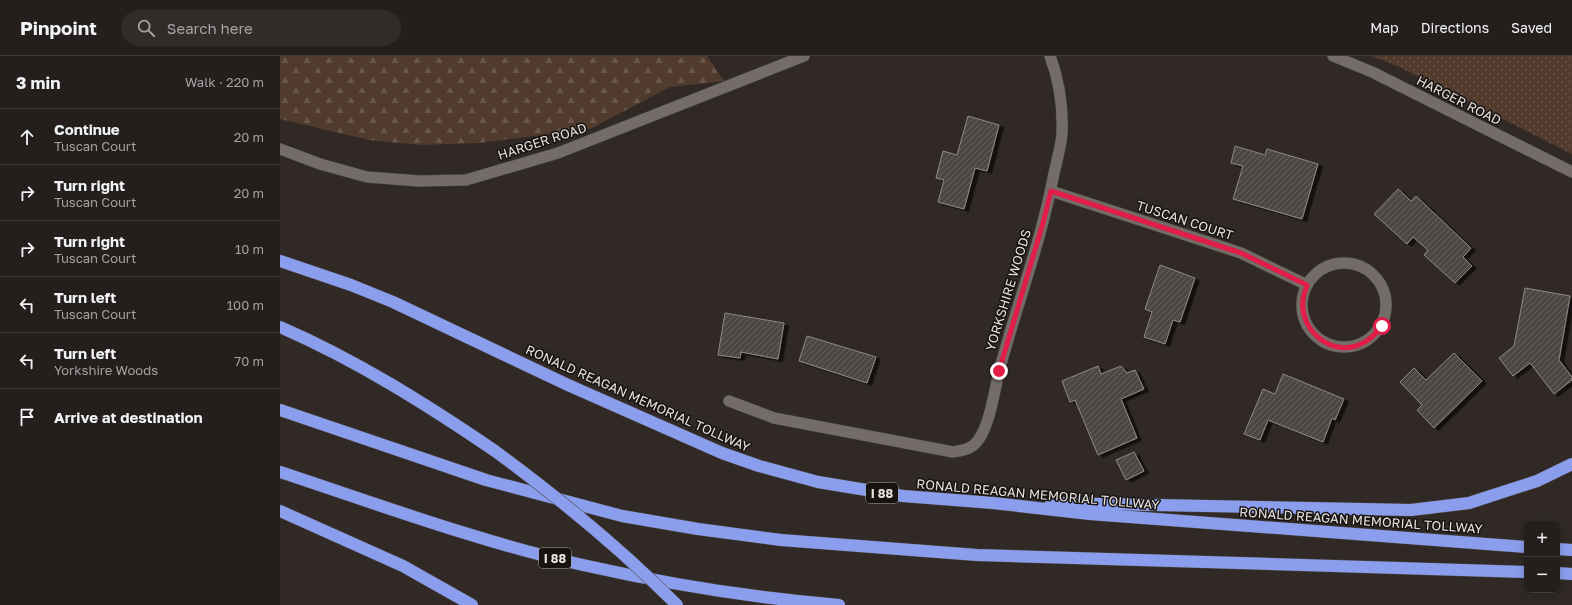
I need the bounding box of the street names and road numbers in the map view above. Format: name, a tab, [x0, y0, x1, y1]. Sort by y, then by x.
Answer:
street label: HARGER ROAD	[1414, 72, 1504, 128]
street label: HARGER ROAD	[495, 119, 589, 163]
street label: TUSCAN COURT	[1134, 197, 1236, 243]
street label: YORKSHIRE WOODS	[982, 227, 1034, 353]
street label: RONALD REAGAN MEMORIAL TOLLWAY	[523, 341, 753, 455]
street label: RONALD REAGAN MEMORIAL TOLLWAY	[916, 475, 1161, 513]
road number: I 88	[866, 483, 898, 503]
street label: RONALD REAGAN MEMORIAL TOLLWAY	[1239, 504, 1484, 537]
road number: I 88	[539, 548, 571, 568]

